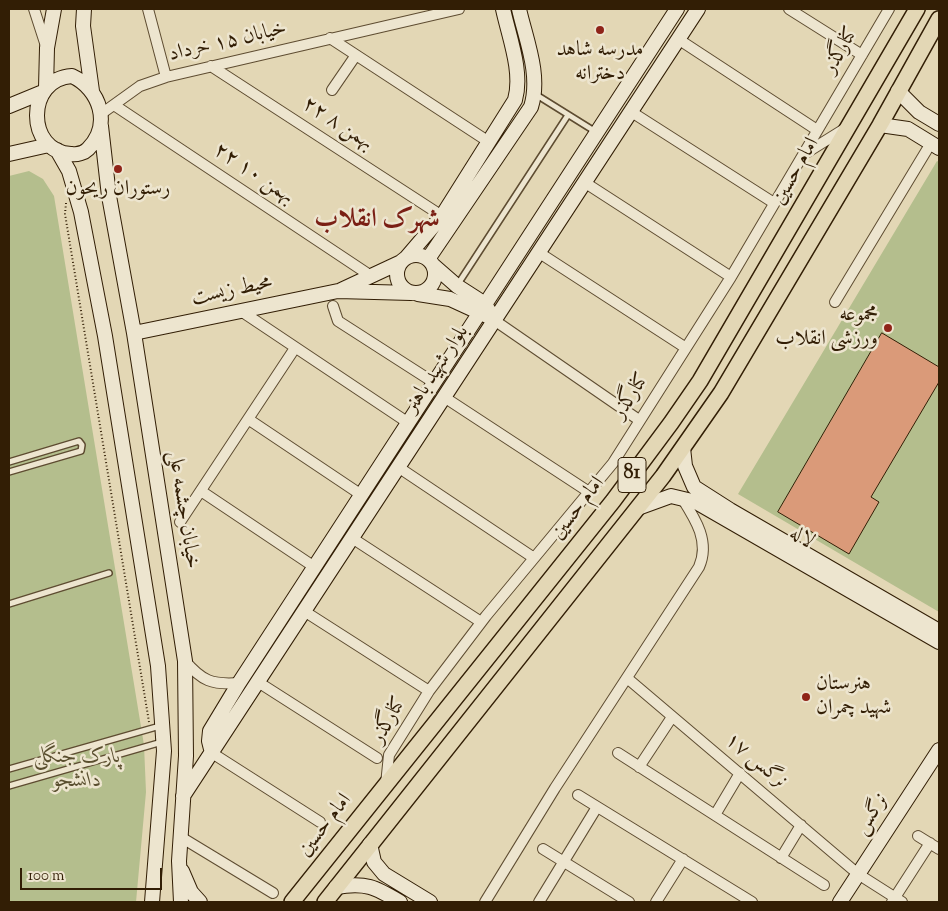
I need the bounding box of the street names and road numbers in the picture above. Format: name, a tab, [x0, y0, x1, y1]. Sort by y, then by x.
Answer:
street label: خیابان ۱۵ خرداد	[167, 17, 289, 69]
street label: کنارگذر	[819, 23, 865, 79]
street label: ۲۲ بهمن ۸	[297, 93, 377, 157]
street label: امام حسین	[768, 134, 826, 210]
street label: ۲۲ بهمن ۱۰	[208, 139, 298, 211]
street label: محیط زیست	[189, 271, 275, 313]
street label: بلوار شهید باهنر	[400, 321, 476, 419]
street label: کنارگذر	[608, 369, 656, 425]
street label: خیابان چشمه علی	[160, 449, 204, 571]
road number: 81	[618, 458, 646, 492]
street label: امام حسین	[547, 472, 611, 546]
street label: لاله	[784, 522, 818, 556]
street label: کنارگذر	[367, 693, 413, 749]
street label: نرگس ۱۷	[719, 729, 791, 795]
street label: امام حسین	[294, 789, 358, 863]
street label: نرگس	[850, 789, 896, 841]

